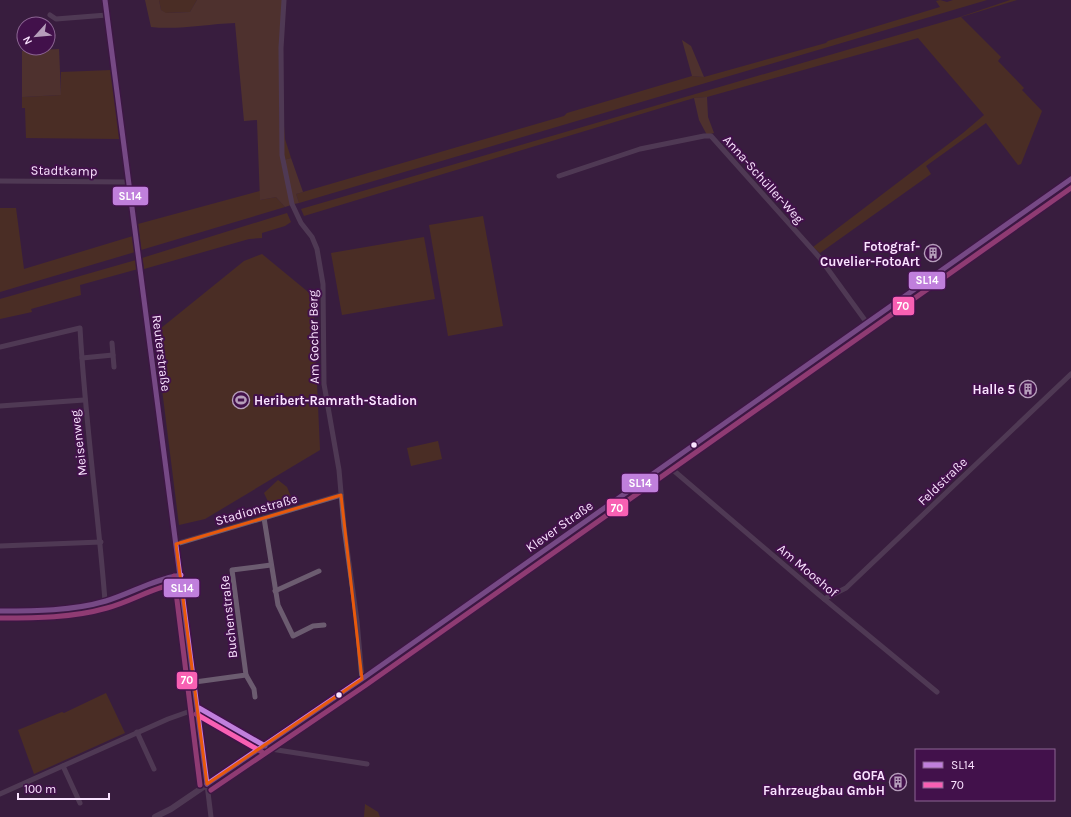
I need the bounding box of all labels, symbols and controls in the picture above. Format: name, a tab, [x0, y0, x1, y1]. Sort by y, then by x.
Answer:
north arrow	[16, 16, 56, 56]
text: N	[20, 34, 35, 47]
street label: Anna-Schüller-Weg	[720, 132, 808, 227]
street label: Stadtkamp	[30, 162, 97, 179]
line badge: SL14	[112, 186, 149, 206]
text: SL14	[119, 190, 142, 203]
place label: Fotograf- Cuvelier-FotoArt	[820, 239, 920, 269]
building icon: Fotograf- Cuvelier-FotoArt	[923, 243, 943, 263]
line badge: SL14	[908, 271, 946, 290]
text: SL14	[916, 274, 939, 287]
street label: Am Gocher Berg	[305, 289, 322, 384]
line badge: 70	[892, 296, 915, 316]
text: 70	[897, 300, 909, 313]
street label: Reuterstraße	[149, 314, 174, 393]
building icon: Halle 5	[1018, 379, 1038, 399]
place label: Halle 5	[973, 382, 1015, 397]
sports icon: Heribert-Ramrath-Stadion	[231, 390, 251, 410]
place label: Heribert-Ramrath-Stadion	[254, 393, 417, 408]
street label: Meisenweg	[67, 408, 90, 477]
unlabelled marker	[689, 440, 699, 450]
street label: Feldstraße	[915, 454, 970, 509]
line badge: SL14	[621, 473, 659, 493]
text: SL14	[629, 477, 652, 490]
street label: Stadionstraße	[213, 491, 299, 528]
street label: Klever Straße	[523, 498, 596, 555]
line badge: 70	[606, 498, 629, 517]
text: 70	[611, 502, 623, 515]
street label: Am Mooshof	[774, 541, 841, 600]
street label: Buchenstraße	[217, 574, 240, 659]
line badge: SL14	[163, 578, 200, 598]
text: SL14	[171, 582, 194, 595]
line badge: 70	[176, 671, 198, 690]
text: 70	[181, 674, 193, 687]
unlabelled marker	[334, 690, 344, 700]
legend	[915, 749, 1055, 801]
text: SL14	[951, 758, 975, 772]
place label: GOFA Fahrzeugbau GmbH	[763, 768, 885, 798]
building icon: GOFA Fahrzeugbau GmbH	[888, 772, 908, 792]
scale bar	[18, 775, 109, 801]
text: 70	[951, 778, 964, 792]
text: 100 m	[24, 782, 56, 796]

